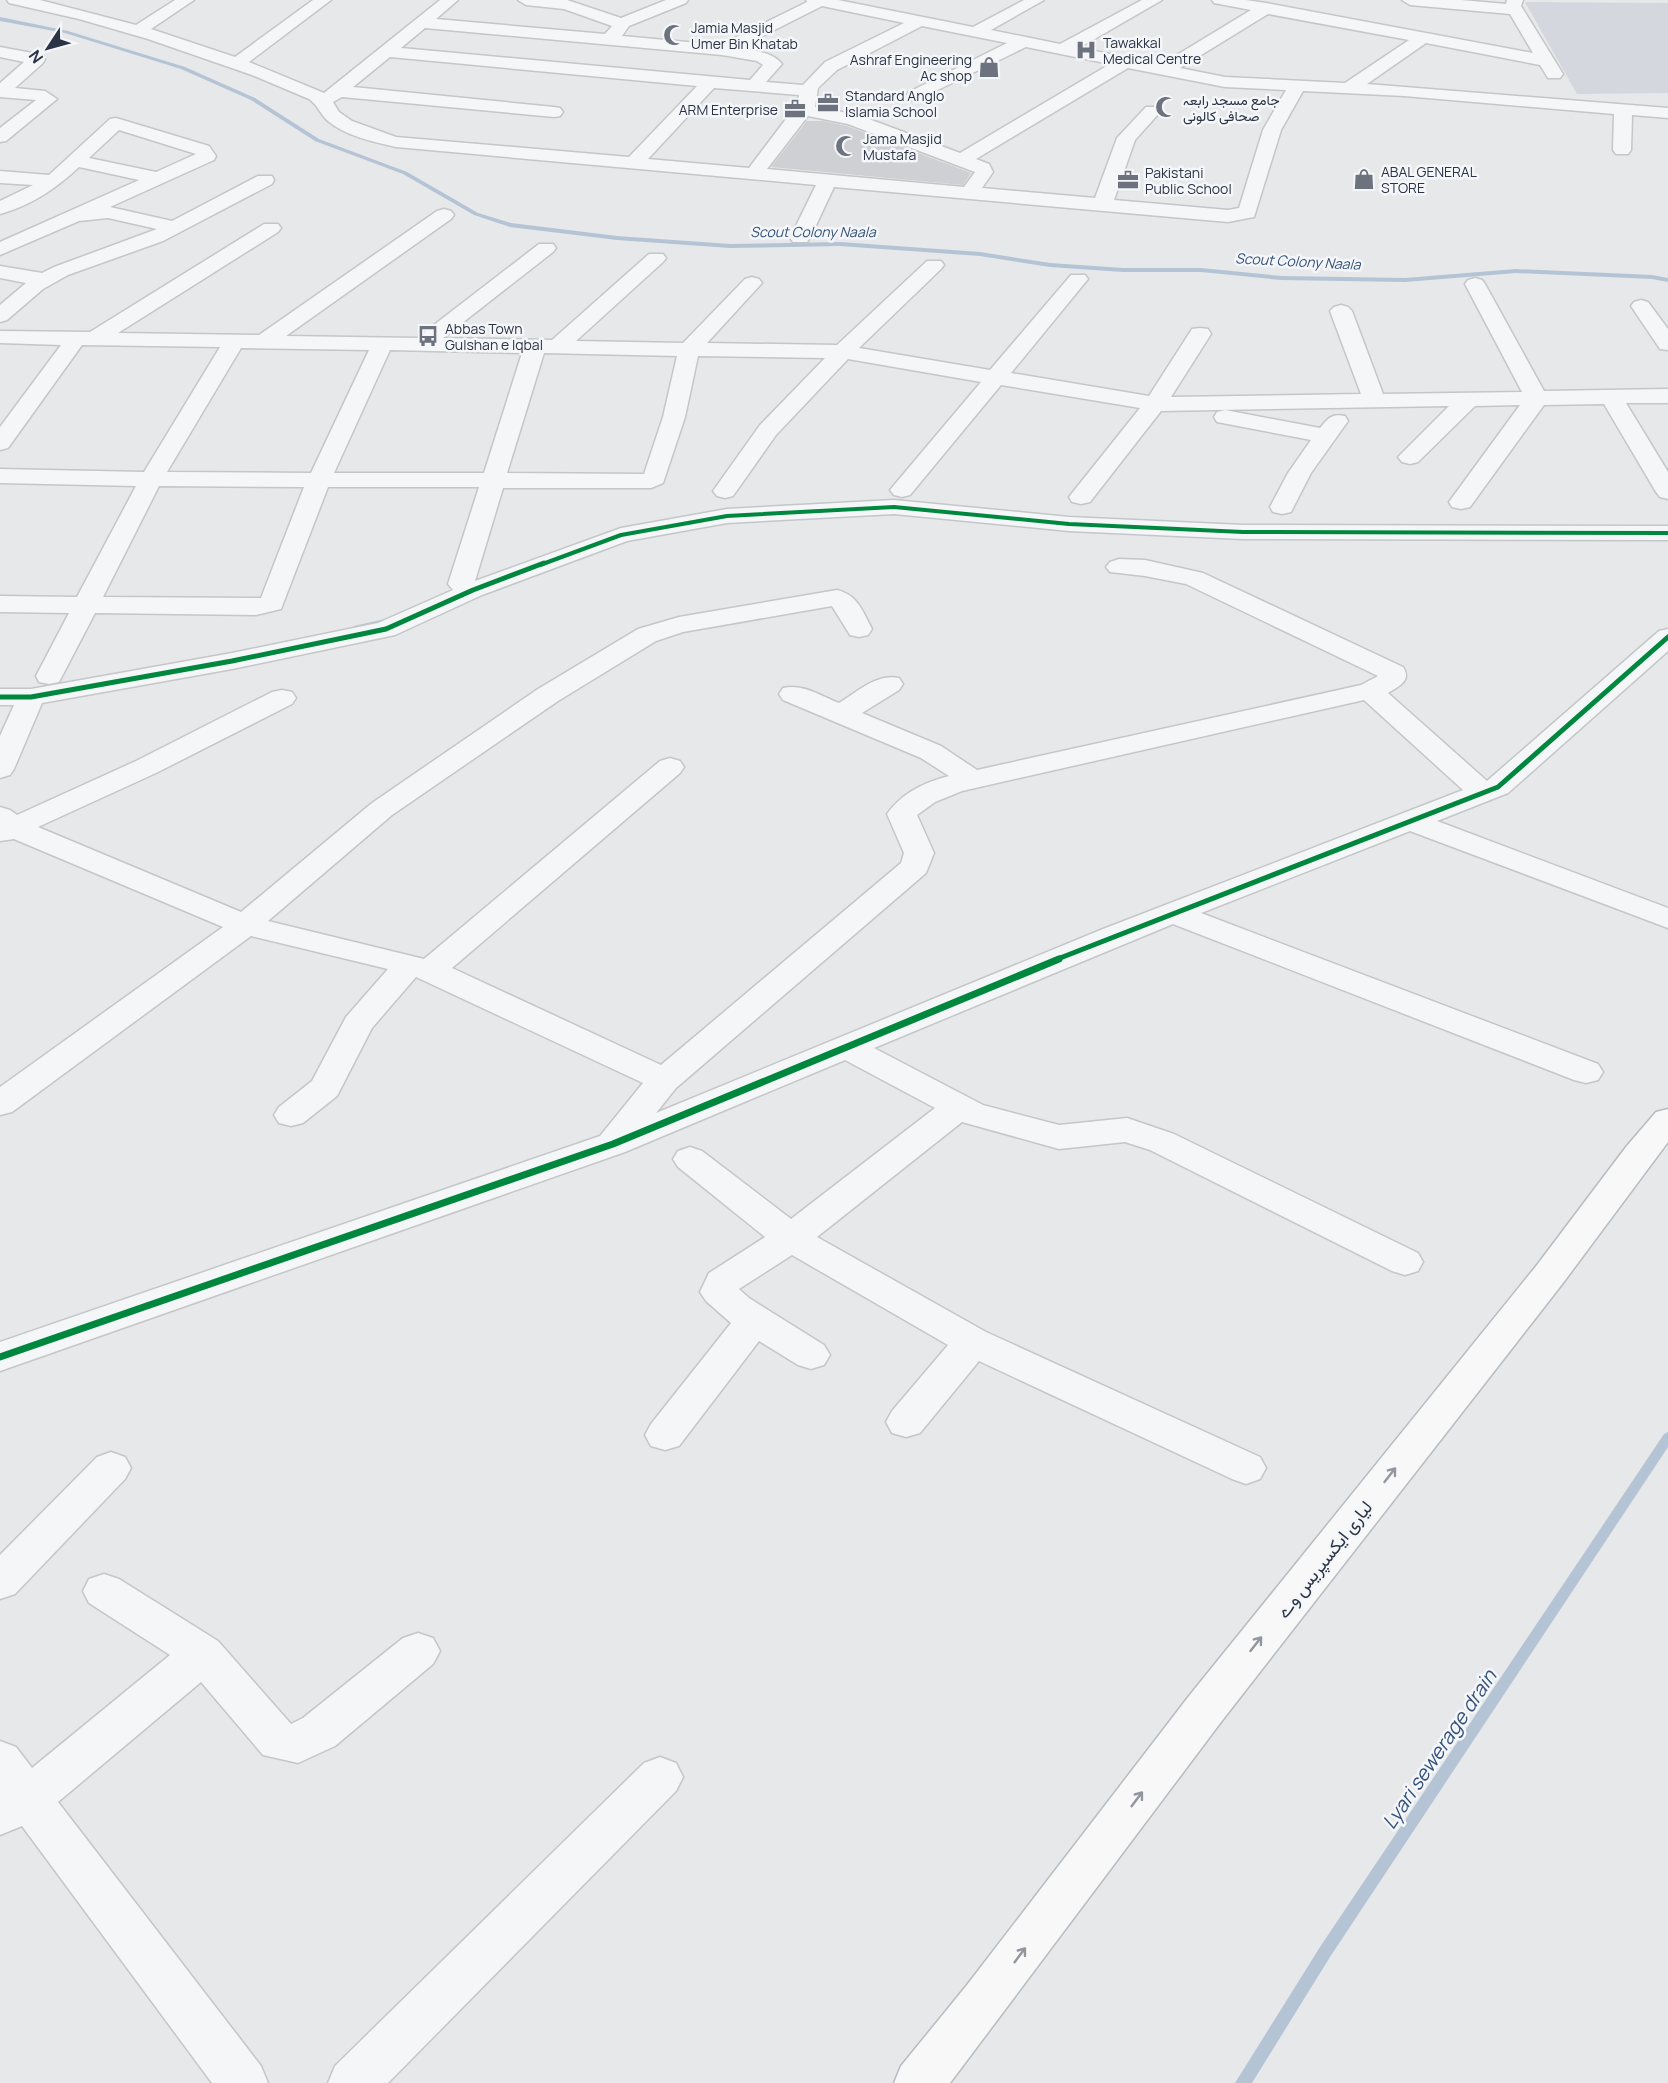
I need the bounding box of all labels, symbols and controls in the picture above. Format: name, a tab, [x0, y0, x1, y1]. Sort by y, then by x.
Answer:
north arrow	[18, 18, 78, 78]
place label: Jamia Masjid Umer Bin Khatab	[691, 18, 798, 53]
mosque icon: Jamia Masjid Umer Bin Khatab	[662, 23, 686, 47]
place label: Tawakkal Medical Centre	[1103, 33, 1201, 68]
hospital icon: Tawakkal Medical Centre	[1074, 38, 1098, 62]
text: N	[24, 46, 48, 68]
place label: Ashraf Engineering Ac shop	[850, 50, 972, 85]
shop icon: Ashraf Engineering Ac shop	[977, 55, 1001, 79]
place label: Standard Anglo Islamia School	[845, 86, 944, 121]
place label: جامع مسجد رابعہ صحافی کالونی	[1183, 90, 1280, 125]
office icon: Standard Anglo Islamia School	[816, 91, 840, 115]
mosque icon: جامع مسجد رابعہ صحافی کالونی	[1154, 95, 1178, 119]
office icon: ARM Enterprise	[783, 97, 807, 121]
place label: ARM Enterprise	[679, 100, 778, 119]
place label: Jama Masjid Mustafa	[863, 129, 942, 164]
mosque icon: Jama Masjid Mustafa	[834, 134, 858, 158]
place label: ABAL GENERAL STORE	[1381, 162, 1477, 197]
place label: Pakistani Public School	[1145, 163, 1232, 198]
shop icon: ABAL GENERAL STORE	[1352, 167, 1376, 191]
office icon: Pakistani Public School	[1116, 168, 1140, 192]
water label: Scout Colony Naala	[750, 222, 877, 241]
water label: Scout Colony Naala	[1235, 248, 1362, 274]
place label: Abbas Town Gulshan e Iqbal	[445, 319, 543, 354]
bus stop icon: Abbas Town Gulshan e Iqbal	[416, 324, 440, 348]
one-way arrow	[1383, 1468, 1397, 1483]
street label: لیاری ایکسپریس وے	[1271, 1495, 1378, 1623]
one-way arrow	[1250, 1637, 1263, 1653]
water label: Lyari sewerage drain	[1376, 1663, 1503, 1834]
one-way arrow	[1131, 1791, 1144, 1807]
one-way arrow	[1013, 1947, 1026, 1963]

